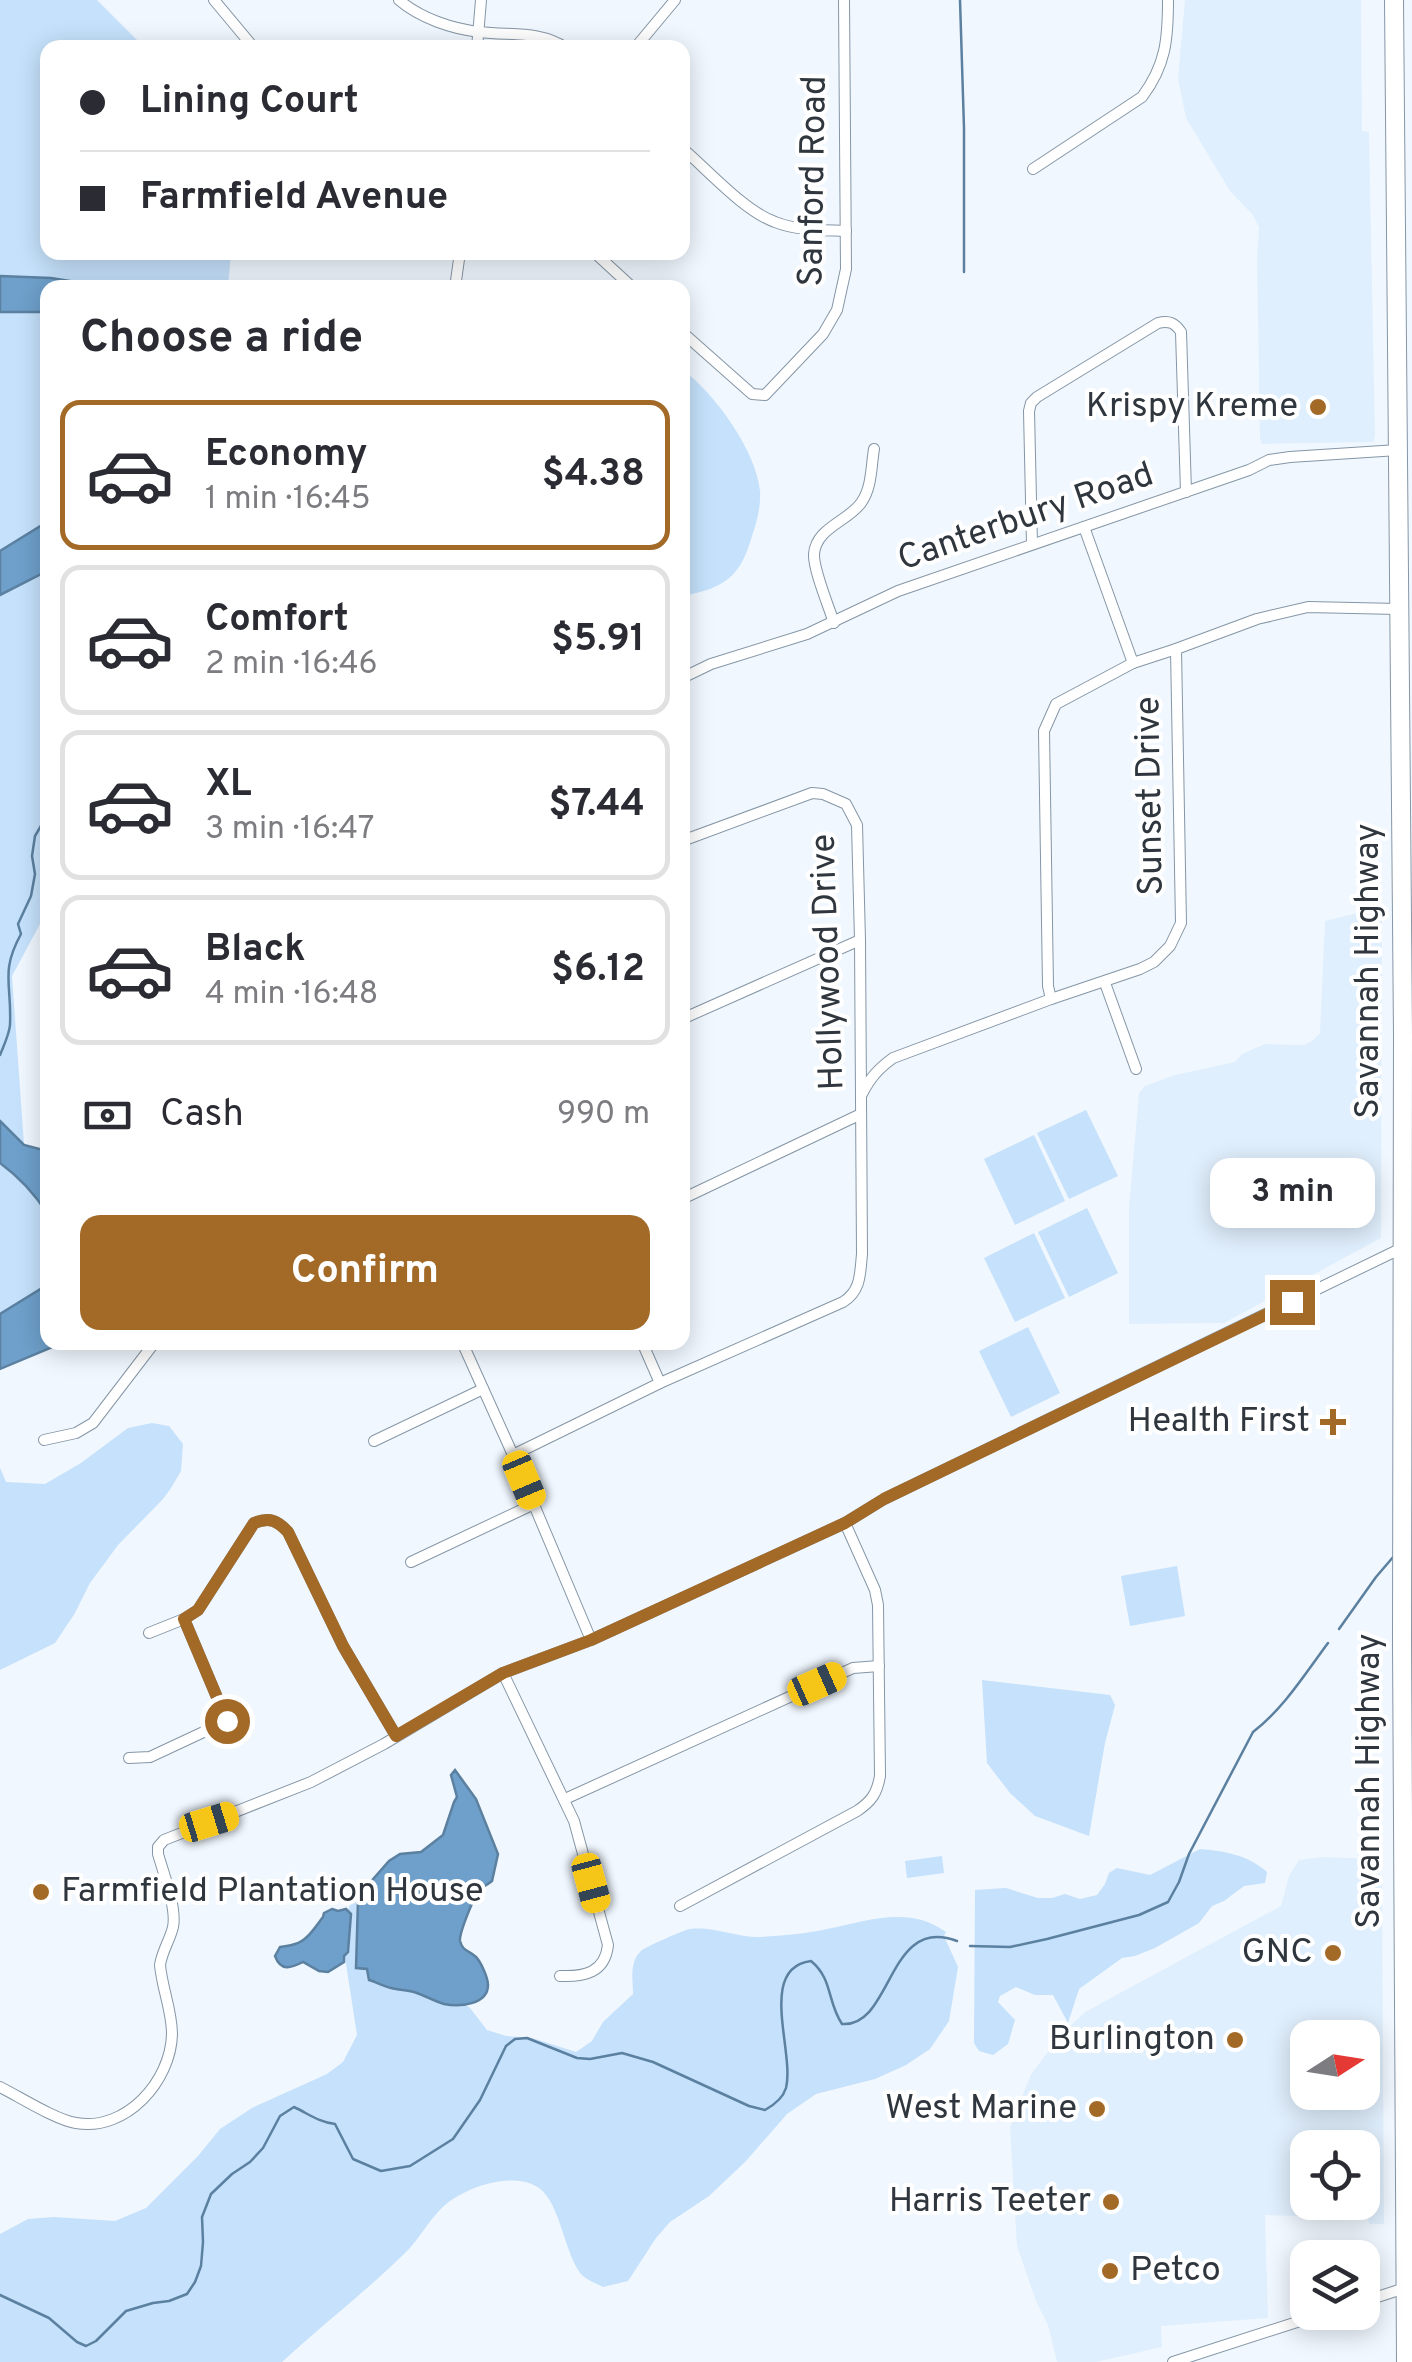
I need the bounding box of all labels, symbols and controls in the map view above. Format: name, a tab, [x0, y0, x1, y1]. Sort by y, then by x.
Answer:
street label: Sanford Road	[790, 75, 838, 287]
text: Lining Court	[140, 78, 359, 127]
text: Farmfield Avenue	[140, 174, 448, 223]
text: Choose a ride	[80, 311, 363, 368]
place label: Krispy Kreme	[1086, 385, 1298, 429]
marker: Krispy Kreme	[1307, 396, 1329, 418]
icon: car	[85, 430, 175, 520]
text: Economy	[205, 431, 367, 480]
text: $4.38	[542, 451, 645, 500]
street label: Canterbury Road	[892, 454, 1160, 582]
text: 1 min · 16:45	[205, 480, 371, 520]
icon: car	[85, 595, 175, 685]
text: Comfort	[205, 596, 349, 645]
text: $5.91	[551, 616, 645, 665]
text: 2 min · 16:46	[205, 645, 378, 685]
street label: Sunset Drive	[1127, 696, 1175, 896]
icon: car	[85, 760, 175, 850]
text: XL	[205, 761, 252, 810]
text: $7.44	[548, 781, 645, 830]
text: 3 min · 16:47	[205, 810, 375, 850]
street label: Savannah Highway	[1347, 823, 1391, 1119]
street label: Hollywood Drive	[803, 833, 855, 1091]
icon: car	[85, 925, 175, 1015]
text: Black	[205, 926, 305, 975]
text: $6.12	[551, 946, 645, 995]
text: 4 min · 16:48	[205, 975, 378, 1015]
icon: cash	[80, 1088, 135, 1143]
text: Cash	[160, 1091, 244, 1140]
text: 990 m	[557, 1095, 650, 1135]
callout: 3 min	[1210, 1157, 1374, 1227]
text: 3 min	[1251, 1173, 1334, 1213]
button: Confirm	[80, 1215, 650, 1330]
route end	[1270, 1280, 1315, 1325]
place label: Health First	[1128, 1400, 1310, 1444]
marker: Health First	[1320, 1409, 1346, 1435]
car	[498, 1447, 550, 1513]
street label: Savannah Highway	[1348, 1633, 1392, 1929]
car	[783, 1658, 851, 1710]
route start	[205, 1699, 250, 1744]
car	[176, 1799, 242, 1845]
car	[569, 1850, 613, 1916]
place label: Farmfield Plantation House	[61, 1870, 484, 1914]
marker: Farmfield Plantation House	[30, 1881, 52, 1903]
place label: GNC	[1241, 1931, 1313, 1975]
marker: GNC	[1322, 1942, 1344, 1964]
place label: Burlington	[1049, 2018, 1215, 2062]
north arrow	[1290, 2020, 1380, 2110]
map controls	[1290, 2020, 1380, 2330]
marker: Burlington	[1224, 2029, 1246, 2051]
place label: West Marine	[885, 2087, 1077, 2131]
marker: West Marine	[1086, 2098, 1108, 2120]
button: locate	[1290, 2130, 1380, 2220]
place label: Harris Teeter	[889, 2180, 1091, 2224]
marker: Harris Teeter	[1100, 2191, 1122, 2213]
button: layers	[1290, 2240, 1380, 2330]
place label: Petco	[1130, 2249, 1221, 2293]
marker: Petco	[1099, 2260, 1121, 2282]

